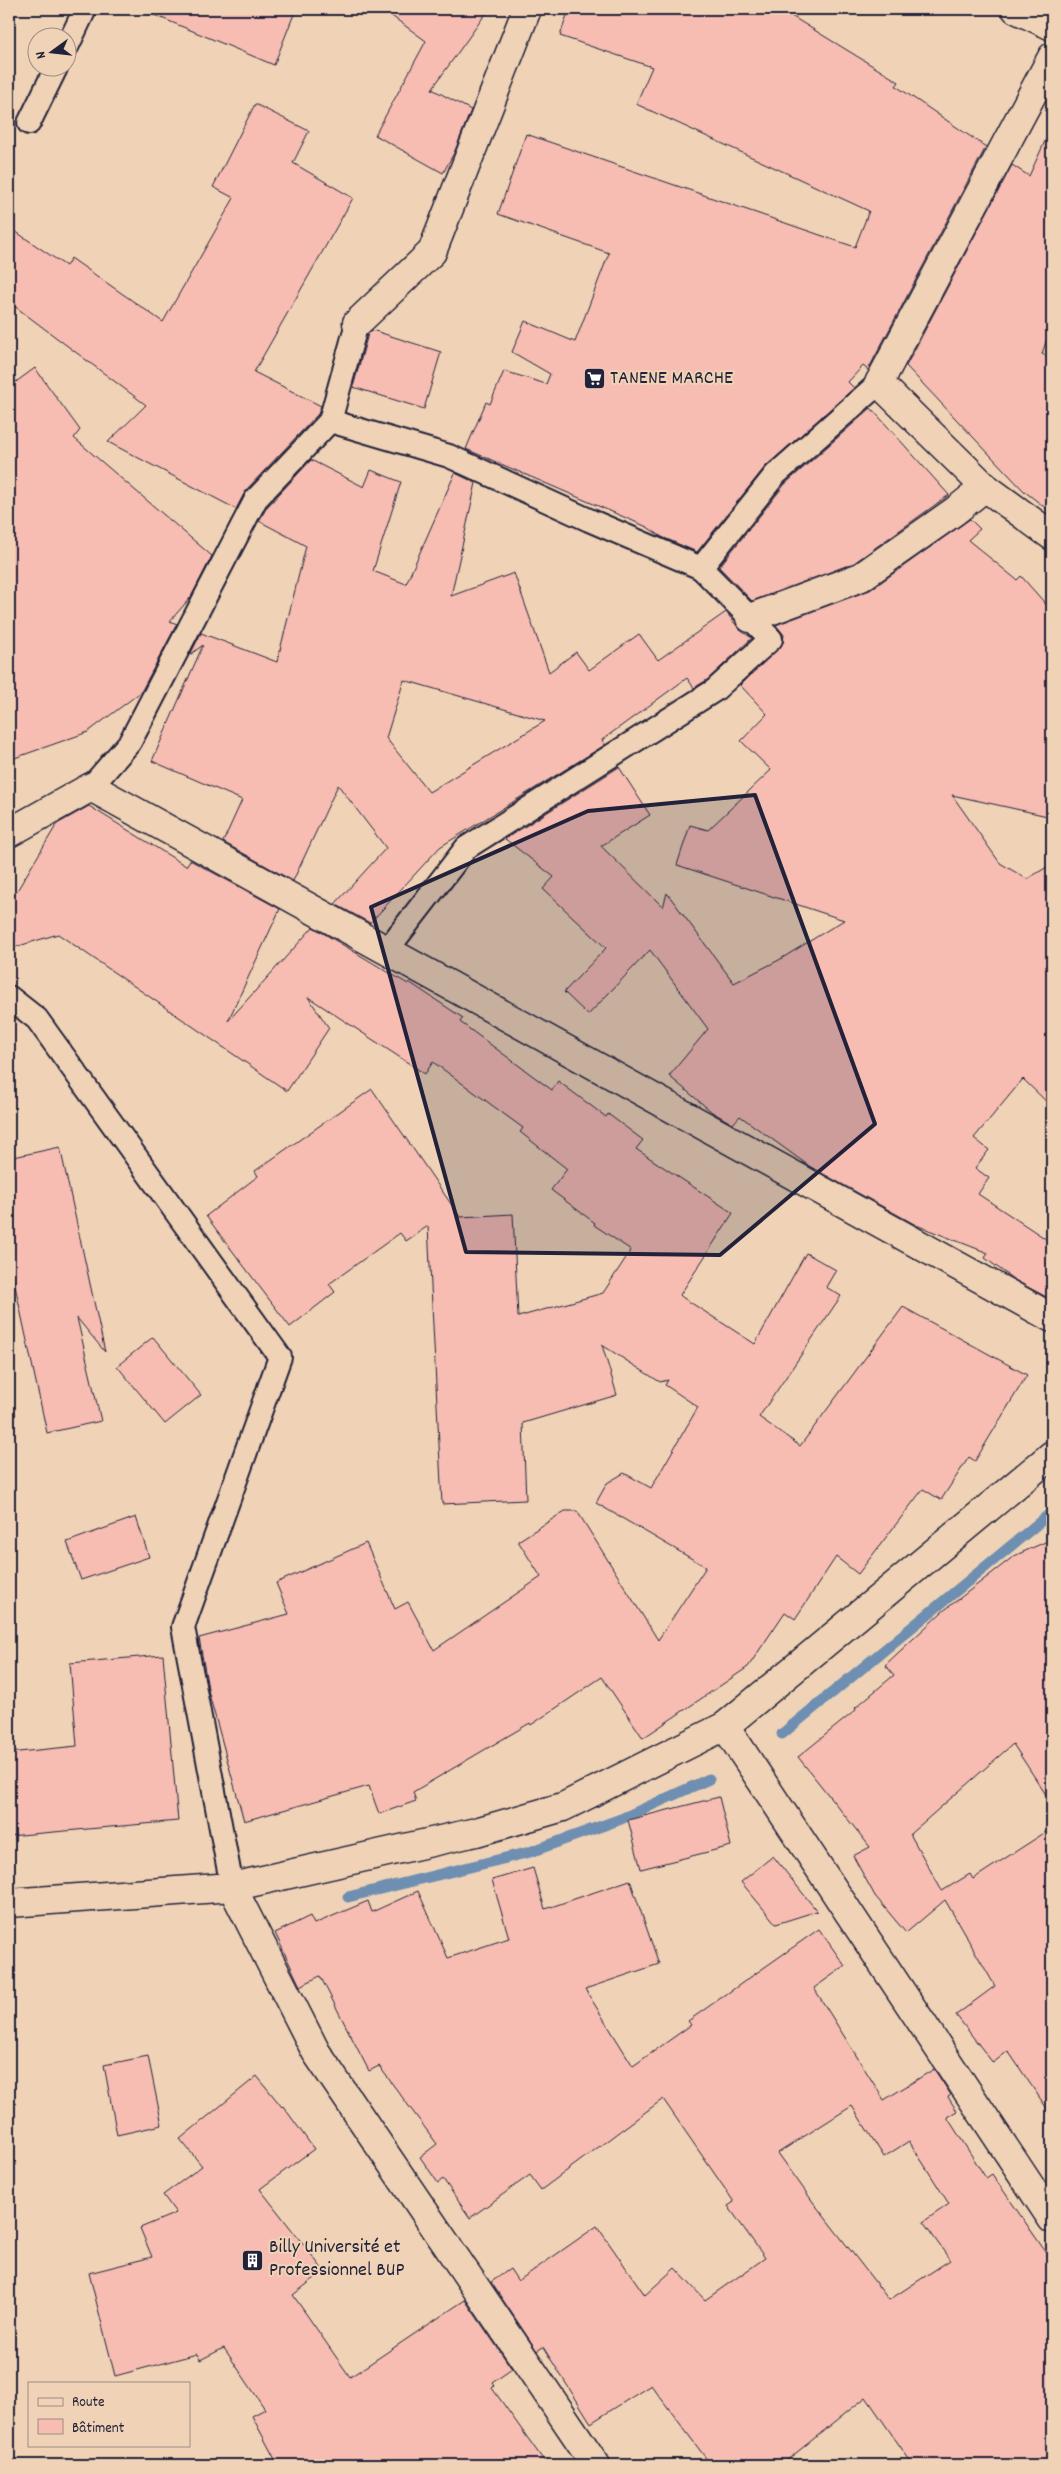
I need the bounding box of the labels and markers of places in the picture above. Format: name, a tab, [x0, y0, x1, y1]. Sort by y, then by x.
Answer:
place label: TANENE MARCHE	[610, 365, 733, 393]
supermarket icon: TANENE MARCHE	[582, 367, 606, 391]
place label: Billy Université et Professionnel BUP	[269, 2234, 404, 2285]
building icon: Billy Université et Professionnel BUP	[241, 2248, 265, 2272]

